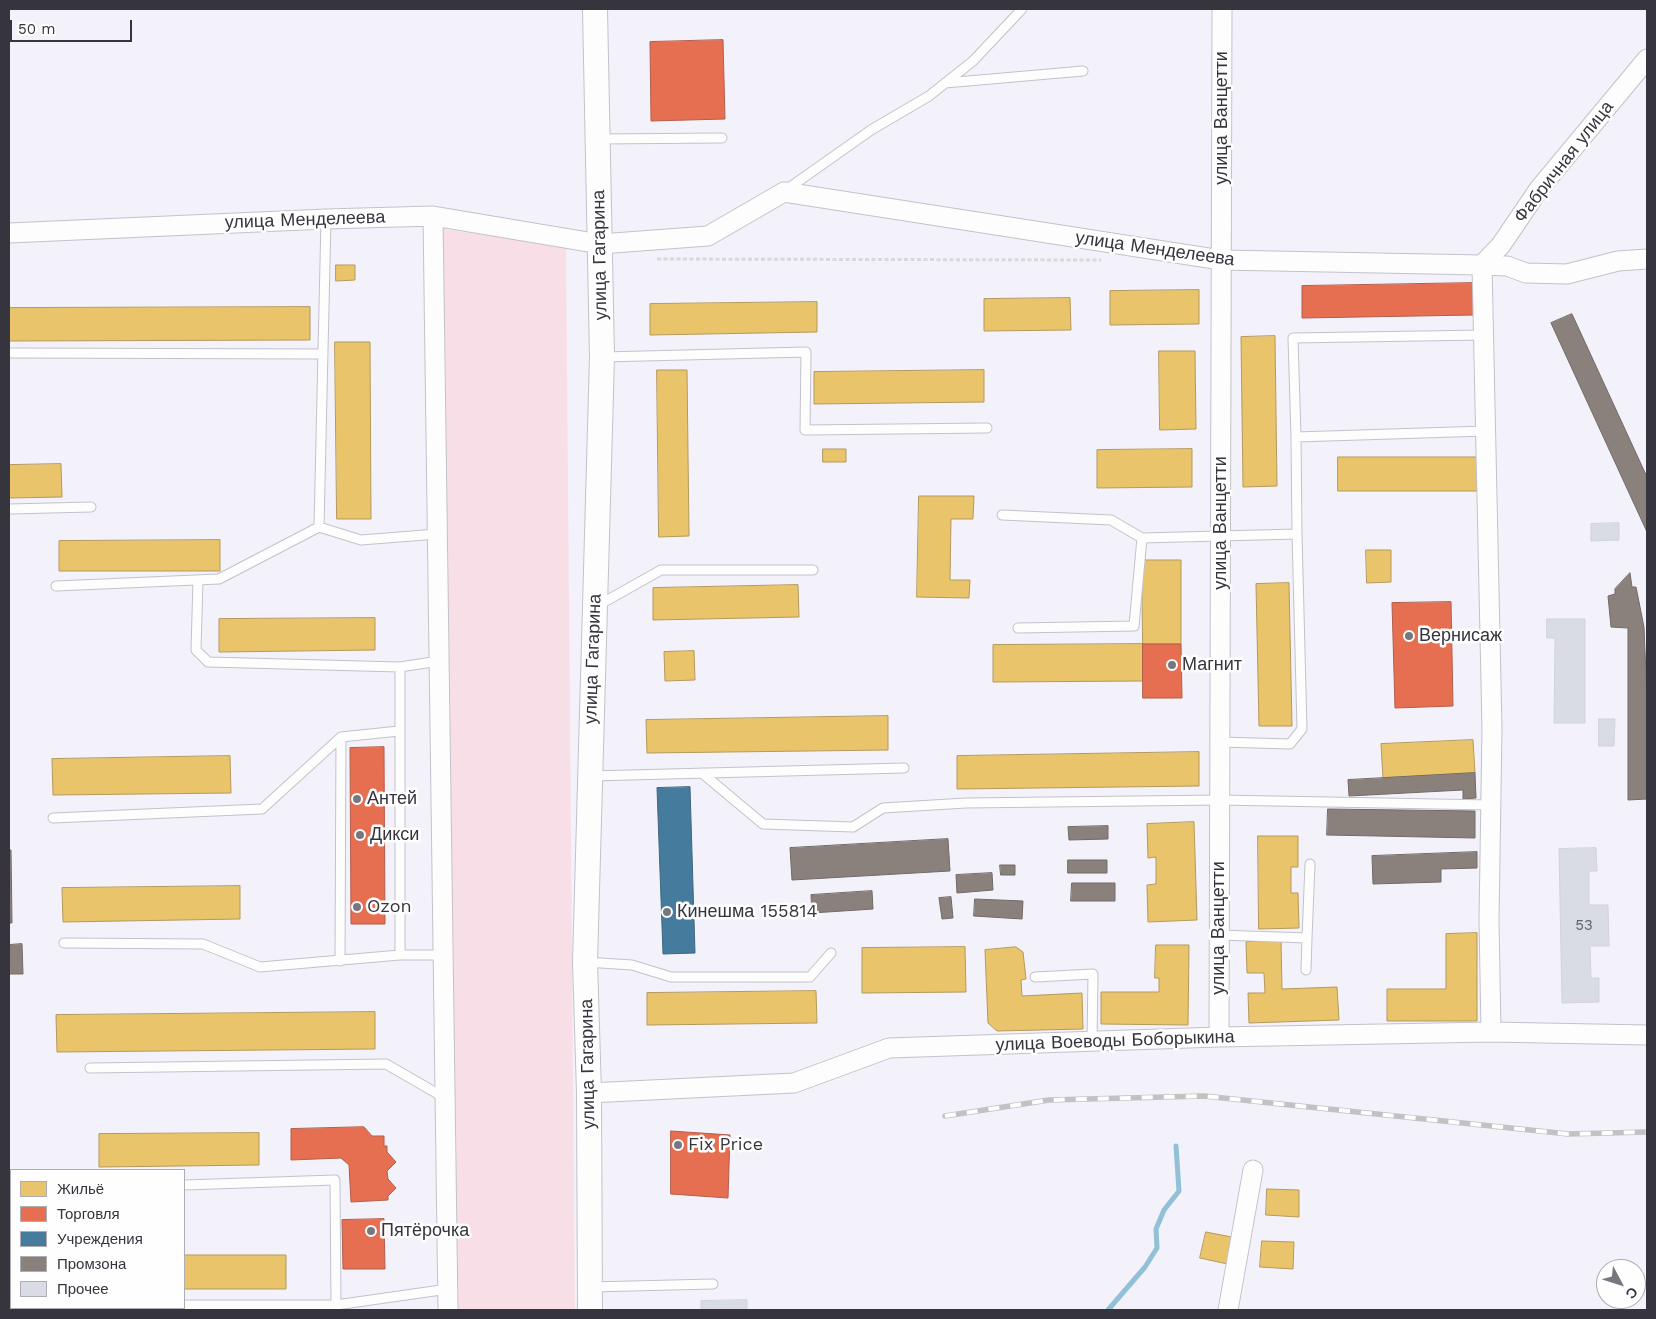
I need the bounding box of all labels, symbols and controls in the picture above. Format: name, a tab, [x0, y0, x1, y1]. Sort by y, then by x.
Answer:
scale bar	[12, 10, 135, 42]
text: 50 m	[18, 20, 55, 38]
street label: улица Ванцетти	[1211, 51, 1233, 185]
street label: Фабричная улица	[1510, 97, 1618, 227]
street label: улица Гагарина	[588, 190, 612, 320]
street label: улица Менделеева	[224, 206, 386, 234]
street label: улица Менделеева	[1074, 227, 1236, 271]
street label: улица Ванцетти	[1210, 456, 1232, 590]
street label: улица Гагарина	[580, 593, 606, 725]
place label: Вернисаж	[1419, 625, 1502, 647]
marker: Вернисаж	[1403, 630, 1415, 642]
place label: Магнит	[1182, 654, 1242, 676]
marker: Магнит	[1166, 659, 1178, 671]
place label: Антей	[367, 788, 417, 810]
marker: Антей	[351, 793, 363, 805]
place label: Дикси	[370, 824, 419, 846]
marker: Дикси	[354, 829, 366, 841]
street label: улица Ванцетти	[1208, 861, 1230, 995]
place label: Ozon	[367, 896, 412, 918]
marker: Ozon	[351, 901, 363, 913]
place label: Кинешма 155814	[677, 901, 818, 923]
marker: Кинешма 155814	[661, 906, 673, 918]
house number: 53	[1575, 917, 1593, 935]
street label: улица Гагарина	[576, 999, 600, 1129]
street label: улица Воеводы Боборыкина	[995, 1026, 1235, 1056]
place label: Fix Price	[688, 1134, 763, 1156]
marker: Fix Price	[672, 1139, 684, 1151]
legend	[10, 1169, 185, 1309]
text: Жильё	[57, 1180, 104, 1198]
text: Торговля	[57, 1205, 120, 1223]
place label: Пятёрочка	[381, 1220, 469, 1242]
marker: Пятёрочка	[365, 1225, 377, 1237]
text: Учреждения	[57, 1230, 143, 1248]
text: Промзона	[57, 1255, 126, 1273]
north arrow	[1596, 1259, 1646, 1309]
text: Прочее	[57, 1280, 109, 1298]
text: С	[1622, 1284, 1641, 1302]

